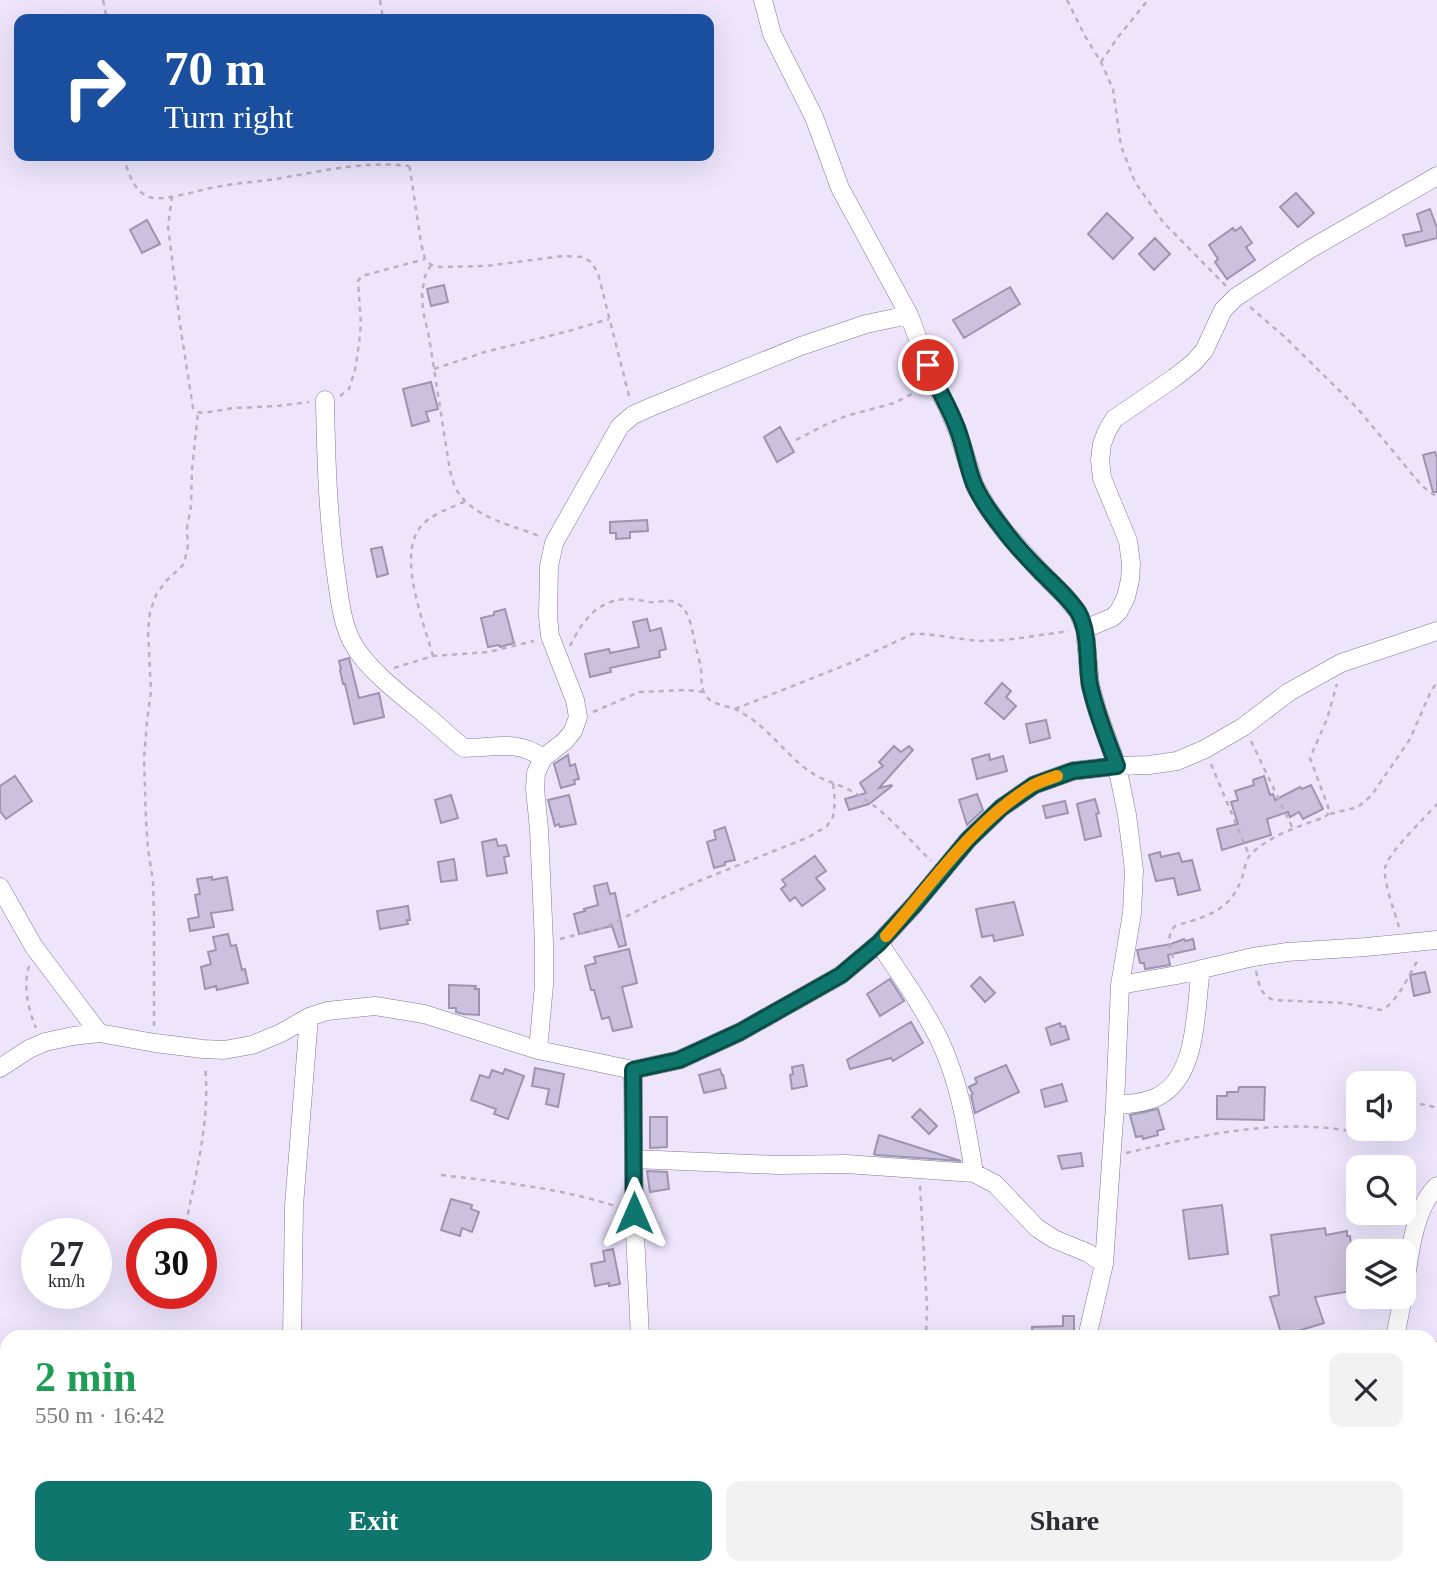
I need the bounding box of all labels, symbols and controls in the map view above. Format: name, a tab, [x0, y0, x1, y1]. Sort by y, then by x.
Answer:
text: 70 m	[164, 41, 266, 96]
icon: right	[49, 42, 140, 133]
text: Turn right	[164, 99, 294, 135]
pin	[898, 335, 958, 395]
icon: arrive	[909, 346, 947, 384]
map controls	[1346, 1071, 1416, 1309]
button: sound	[1346, 1071, 1416, 1141]
button: search	[1346, 1155, 1416, 1225]
position arrow	[597, 1176, 671, 1250]
speed limit sign: 30	[126, 1218, 217, 1309]
text: 27	[49, 1235, 84, 1274]
button: layers	[1346, 1239, 1416, 1309]
text: km/h	[48, 1271, 85, 1291]
button: close	[1329, 1353, 1403, 1427]
text: 2 min	[35, 1354, 137, 1400]
text: 550 m · 16:42	[35, 1403, 165, 1428]
button: Exit	[35, 1481, 712, 1561]
button: Share	[726, 1481, 1403, 1561]

